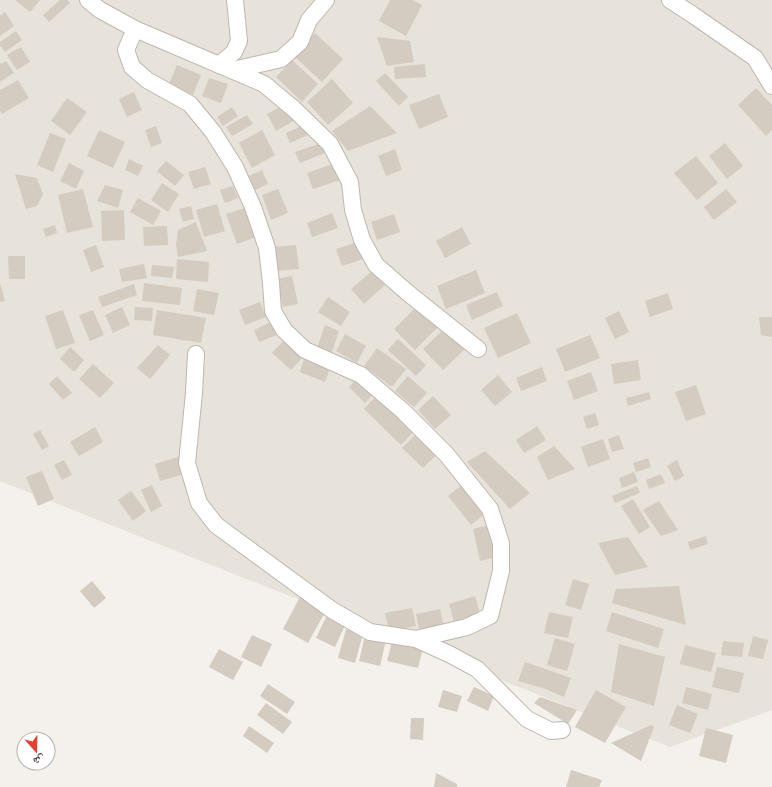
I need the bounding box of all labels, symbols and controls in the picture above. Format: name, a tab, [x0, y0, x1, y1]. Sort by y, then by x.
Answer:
north arrow	[16, 731, 56, 771]
text: ش	[31, 751, 47, 769]

